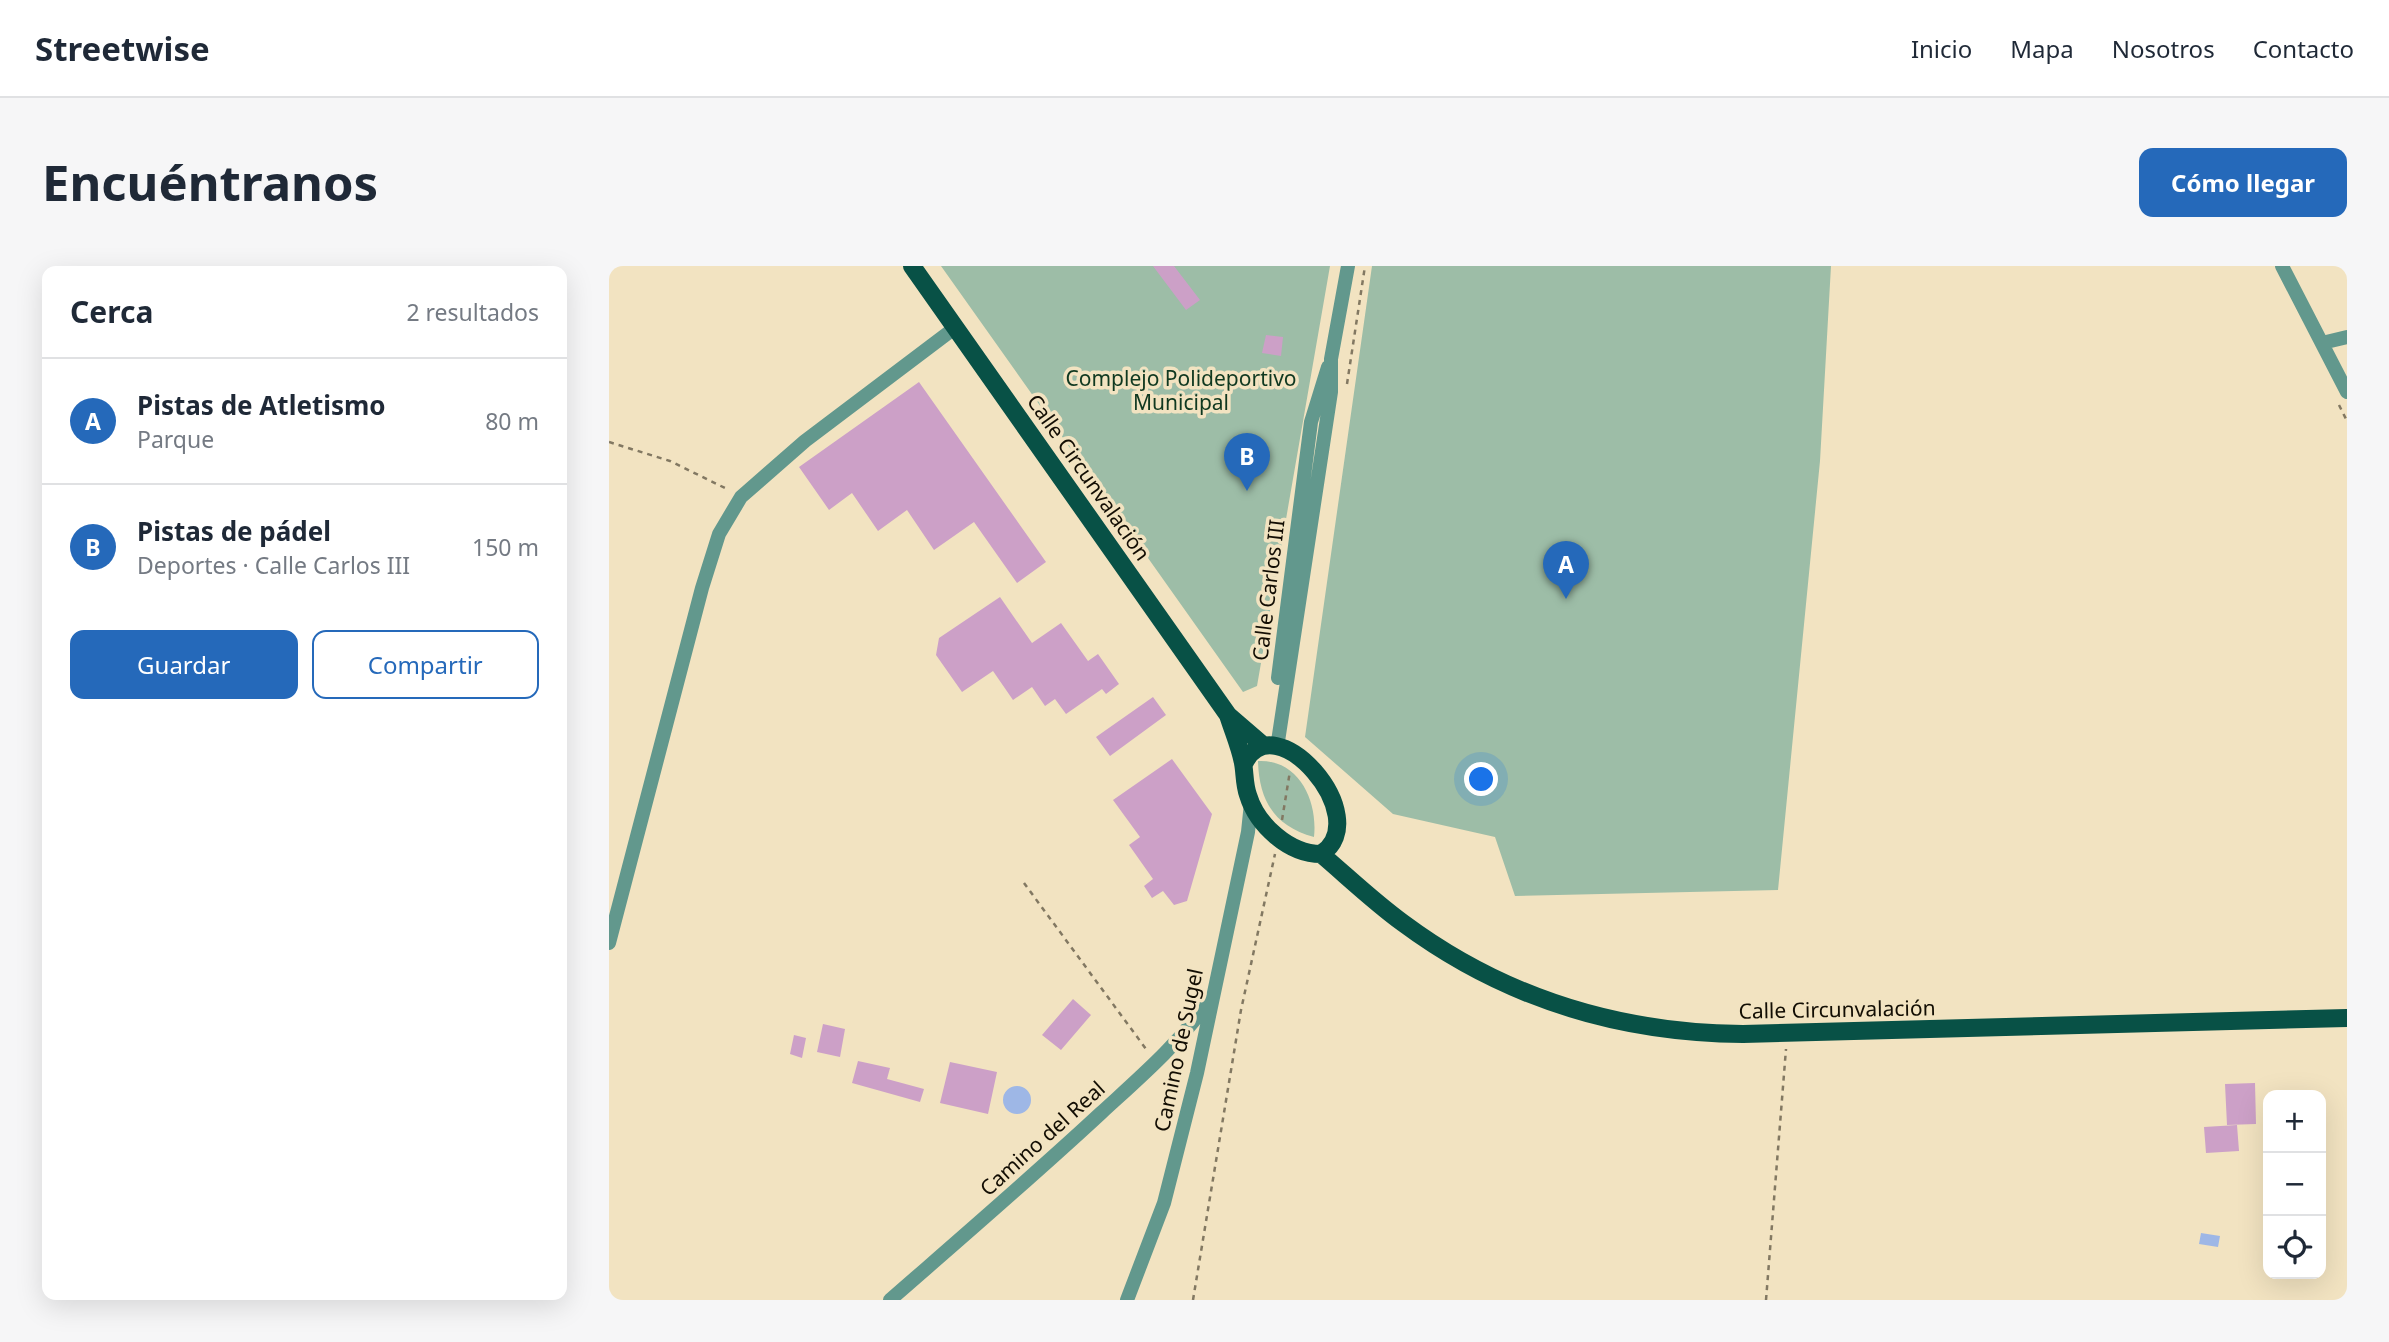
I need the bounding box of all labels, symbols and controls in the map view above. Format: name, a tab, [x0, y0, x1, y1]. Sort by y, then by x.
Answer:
text: Streetwise	[35, 26, 210, 71]
text: Inicio	[1911, 32, 1972, 65]
text: Mapa	[2010, 32, 2074, 65]
text: Nosotros	[2112, 32, 2215, 65]
text: Contacto	[2253, 32, 2354, 65]
button: Cómo llegar	[2139, 148, 2347, 217]
text: Encuéntranos	[42, 149, 378, 215]
text: Cerca	[70, 291, 153, 332]
text: 2 resultados	[406, 296, 539, 328]
park label: Complejo Polideportivo Municipal	[1065, 364, 1297, 416]
text: Pistas de Atletismo	[137, 387, 386, 423]
street label: Calle Circunvalación	[1021, 388, 1157, 566]
text: A	[85, 405, 101, 437]
text: 80 m	[485, 405, 539, 437]
text: Parque	[137, 423, 214, 455]
pin: B	[1224, 433, 1270, 491]
text: Pistas de pádel	[137, 513, 331, 549]
street label: Calle Carlos III	[1245, 518, 1291, 662]
text: B	[85, 531, 101, 563]
text: 150 m	[472, 531, 539, 563]
pin: A	[1543, 541, 1589, 599]
text: Deportes · Calle Carlos III	[137, 549, 410, 581]
button: Guardar	[70, 630, 298, 699]
button: Compartir	[312, 630, 539, 699]
your location	[1464, 762, 1498, 796]
street label: Camino de Sugel	[1147, 966, 1209, 1134]
street label: Calle Circunvalación	[1738, 993, 1936, 1025]
street label: Camino del Real	[974, 1074, 1110, 1202]
map controls	[2263, 1090, 2326, 1279]
button: +	[2263, 1090, 2326, 1153]
button: −	[2263, 1153, 2326, 1216]
button: locate	[2263, 1216, 2326, 1279]

